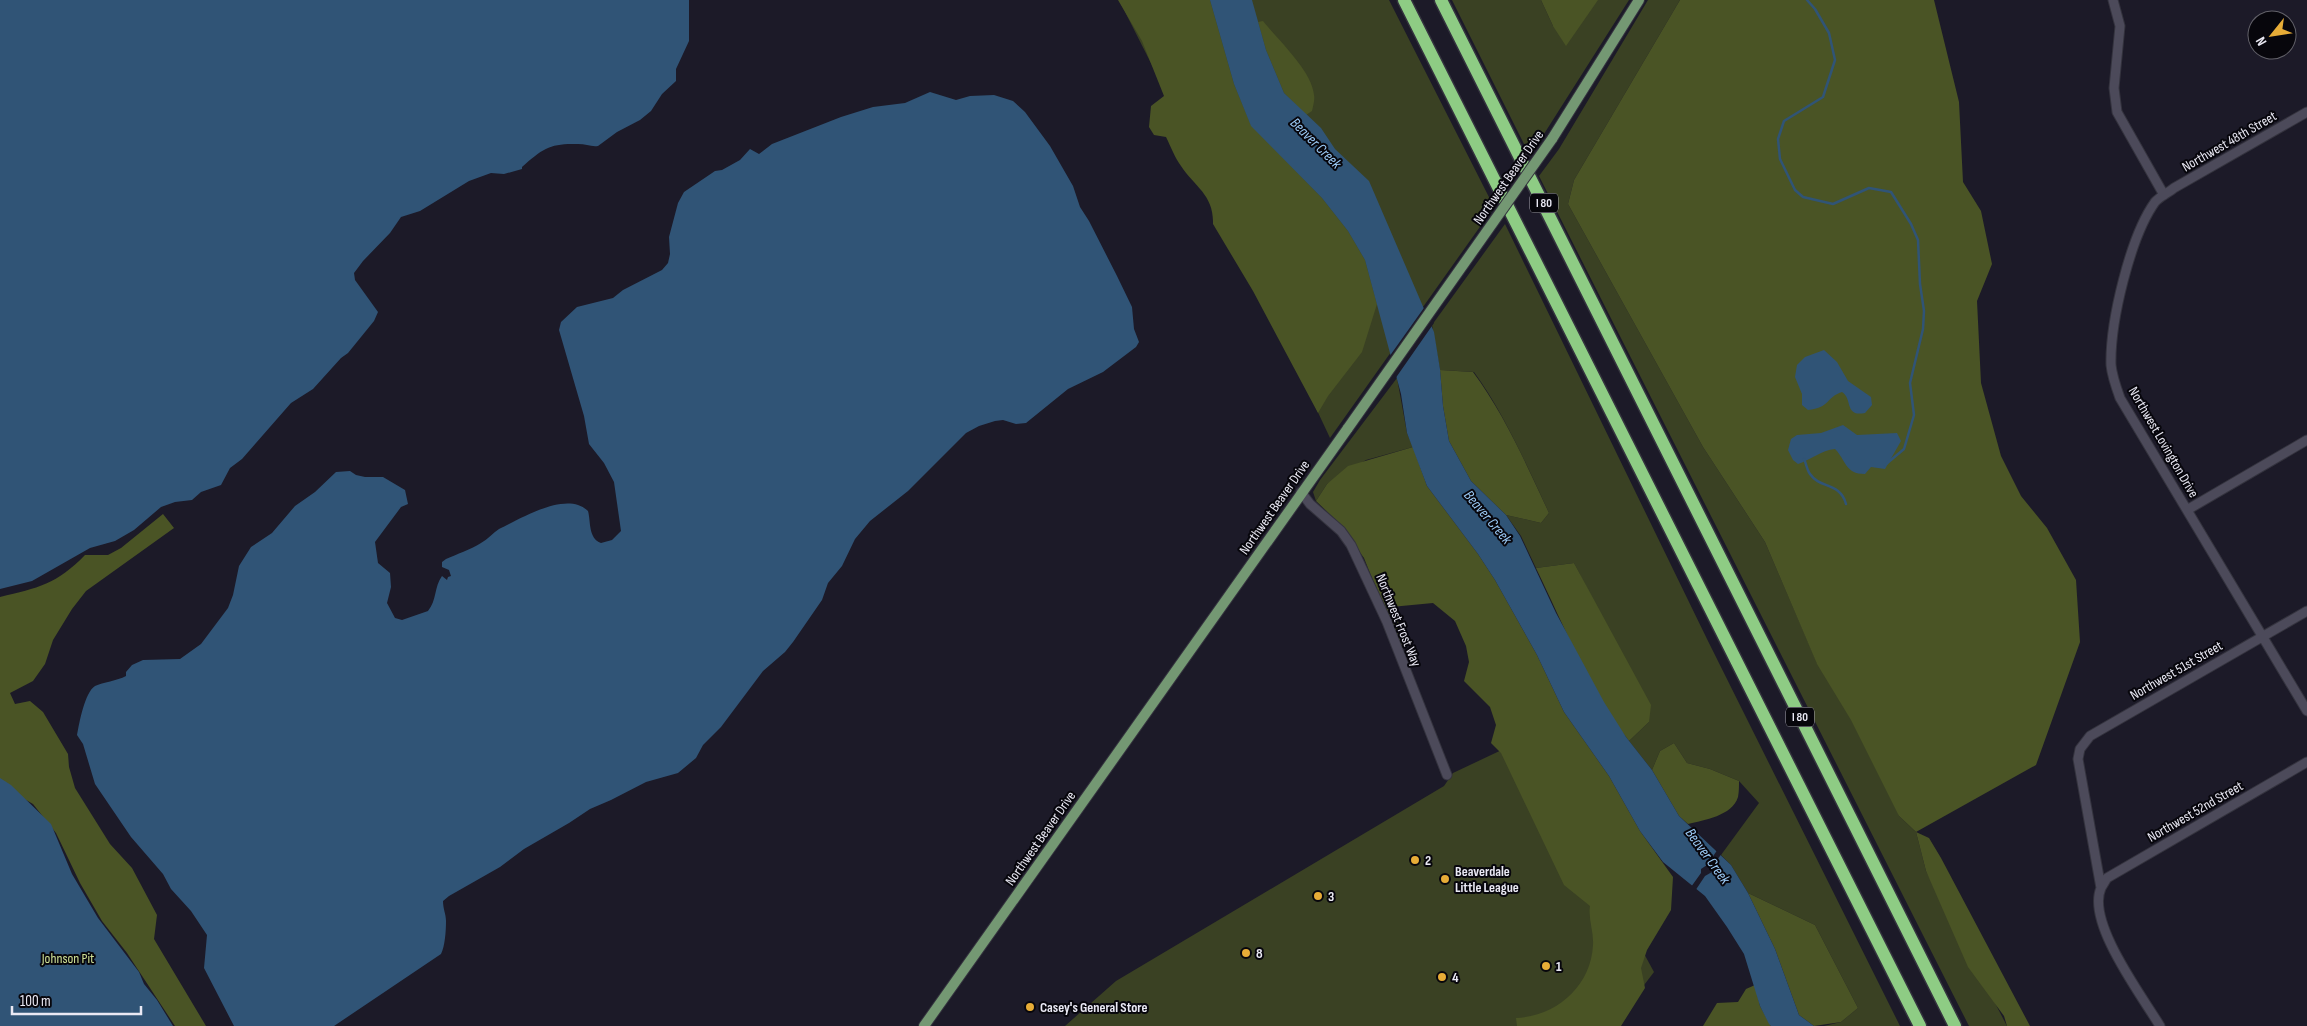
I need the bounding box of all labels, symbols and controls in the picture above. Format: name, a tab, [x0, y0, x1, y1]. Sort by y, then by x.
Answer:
north arrow	[2247, 10, 2297, 60]
text: N	[2252, 34, 2270, 49]
street label: Northwest 48th Street	[2179, 107, 2280, 175]
water label: Beaver Creek	[1286, 114, 1346, 173]
street label: Northwest Beaver Drive	[1470, 127, 1547, 228]
road number: I 80	[1530, 194, 1558, 212]
street label: Northwest Lovington Drive	[2125, 384, 2202, 501]
street label: Northwest Beaver Drive	[1236, 457, 1313, 558]
water label: Beaver Creek	[1460, 486, 1516, 549]
street label: Northwest Frost Way	[1372, 571, 1425, 669]
street label: Northwest 51st Street	[2127, 637, 2225, 704]
road number: I 80	[1786, 708, 1814, 726]
street label: Northwest 52nd Street	[2145, 777, 2246, 846]
street label: Northwest Beaver Drive	[1002, 788, 1079, 889]
water label: Beaver Creek	[1681, 824, 1735, 888]
place label: 2	[1425, 852, 1431, 869]
marker: 2	[1409, 854, 1421, 866]
place label: Beaverdale Little League	[1455, 863, 1519, 896]
marker: Beaverdale Little League	[1439, 873, 1451, 885]
place label: 3	[1328, 888, 1334, 905]
marker: 3	[1312, 890, 1324, 902]
place label: 8	[1256, 945, 1263, 962]
marker: 8	[1240, 947, 1252, 959]
park label: Johnson Pit	[41, 950, 94, 967]
place label: 1	[1556, 958, 1562, 975]
marker: 1	[1540, 960, 1552, 972]
place label: 4	[1452, 969, 1459, 986]
marker: 4	[1436, 971, 1448, 983]
scale bar	[12, 984, 141, 1016]
text: 100 m	[20, 992, 51, 1011]
place label: Casey's General Store	[1040, 999, 1148, 1016]
marker: Casey's General Store	[1024, 1001, 1036, 1013]

